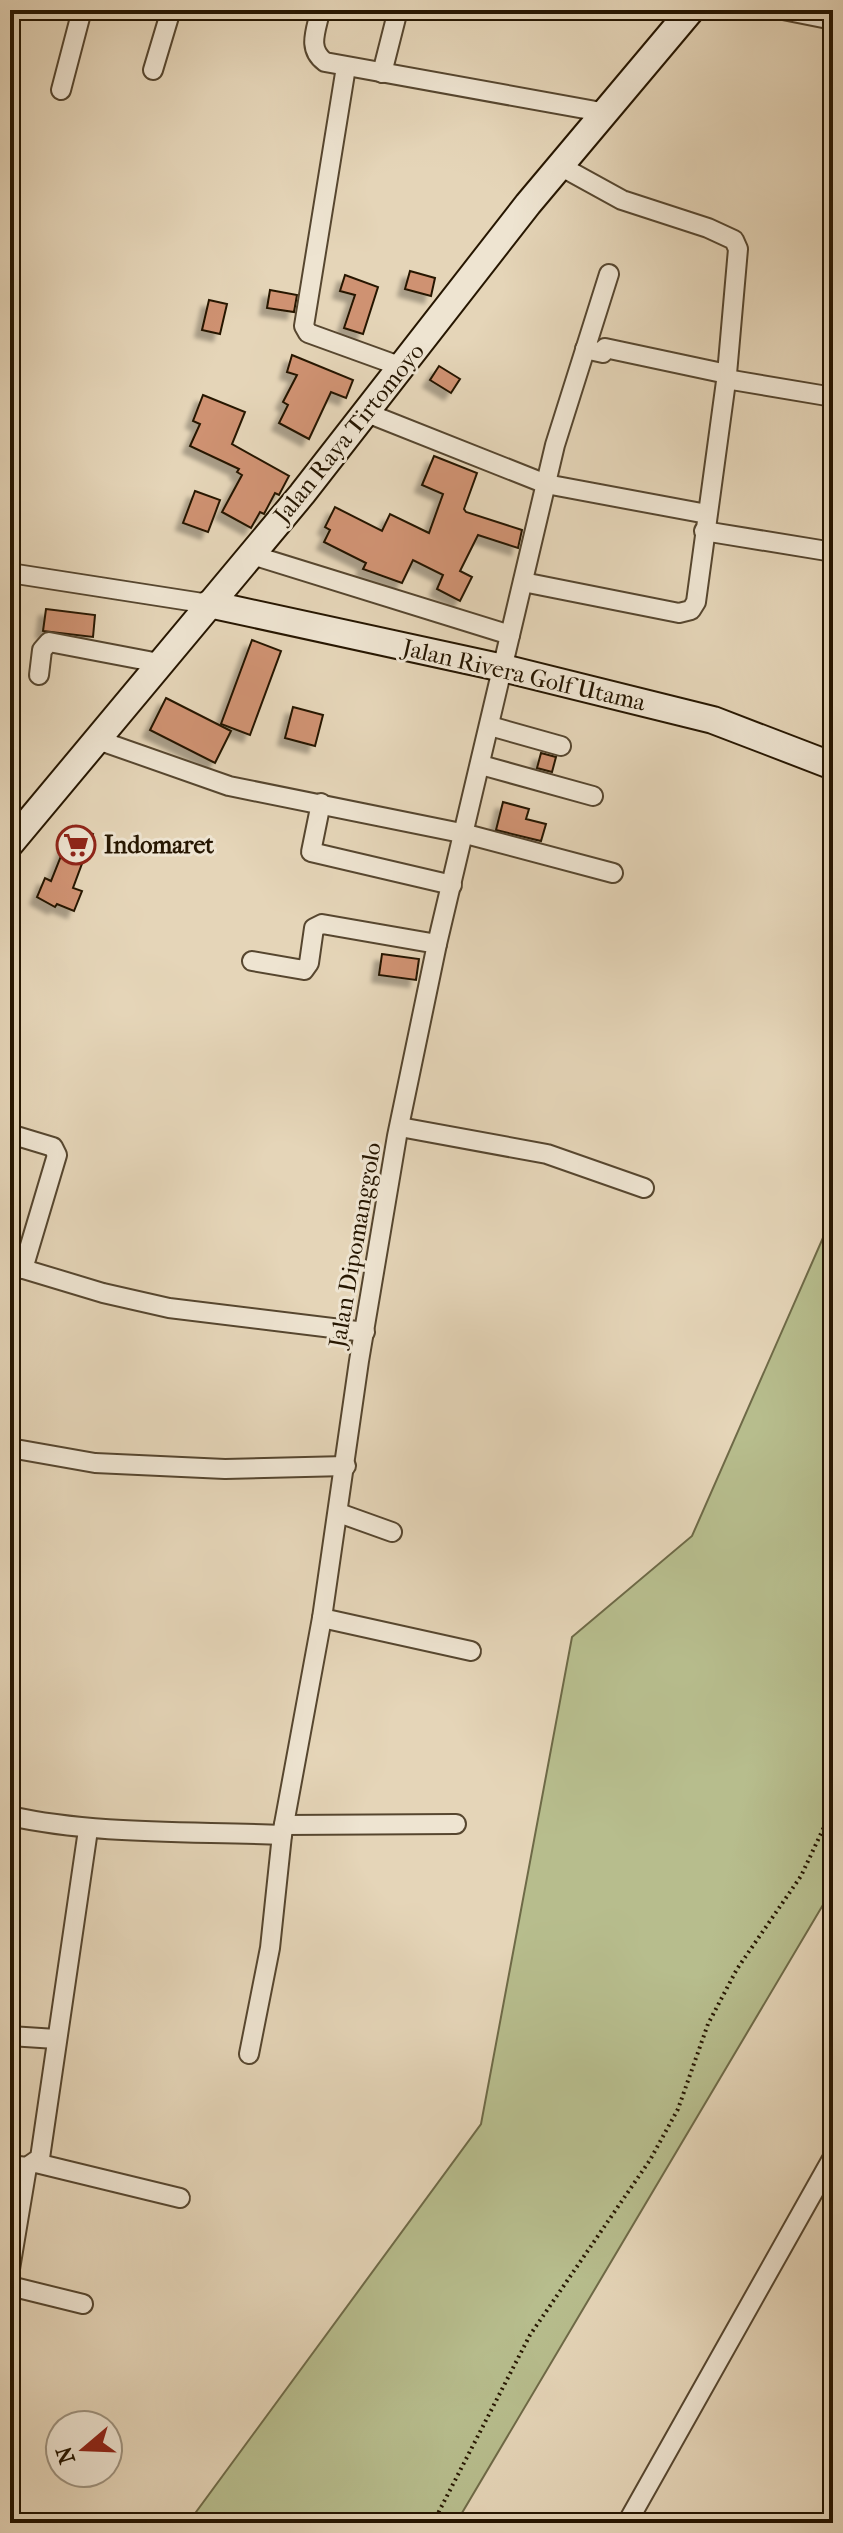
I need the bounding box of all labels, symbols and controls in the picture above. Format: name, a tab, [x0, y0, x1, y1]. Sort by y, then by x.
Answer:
street label: Jalan Raya Tirtomoyo	[267, 337, 430, 530]
street label: Jalan Rivera Golf Utama	[398, 633, 649, 717]
supermarket icon: Indomaret	[55, 824, 97, 866]
place label: Indomaret	[104, 831, 214, 859]
street label: Jalan Dipomanggolo	[323, 1140, 387, 1352]
north arrow	[44, 2409, 124, 2489]
text: N	[51, 2443, 81, 2467]

